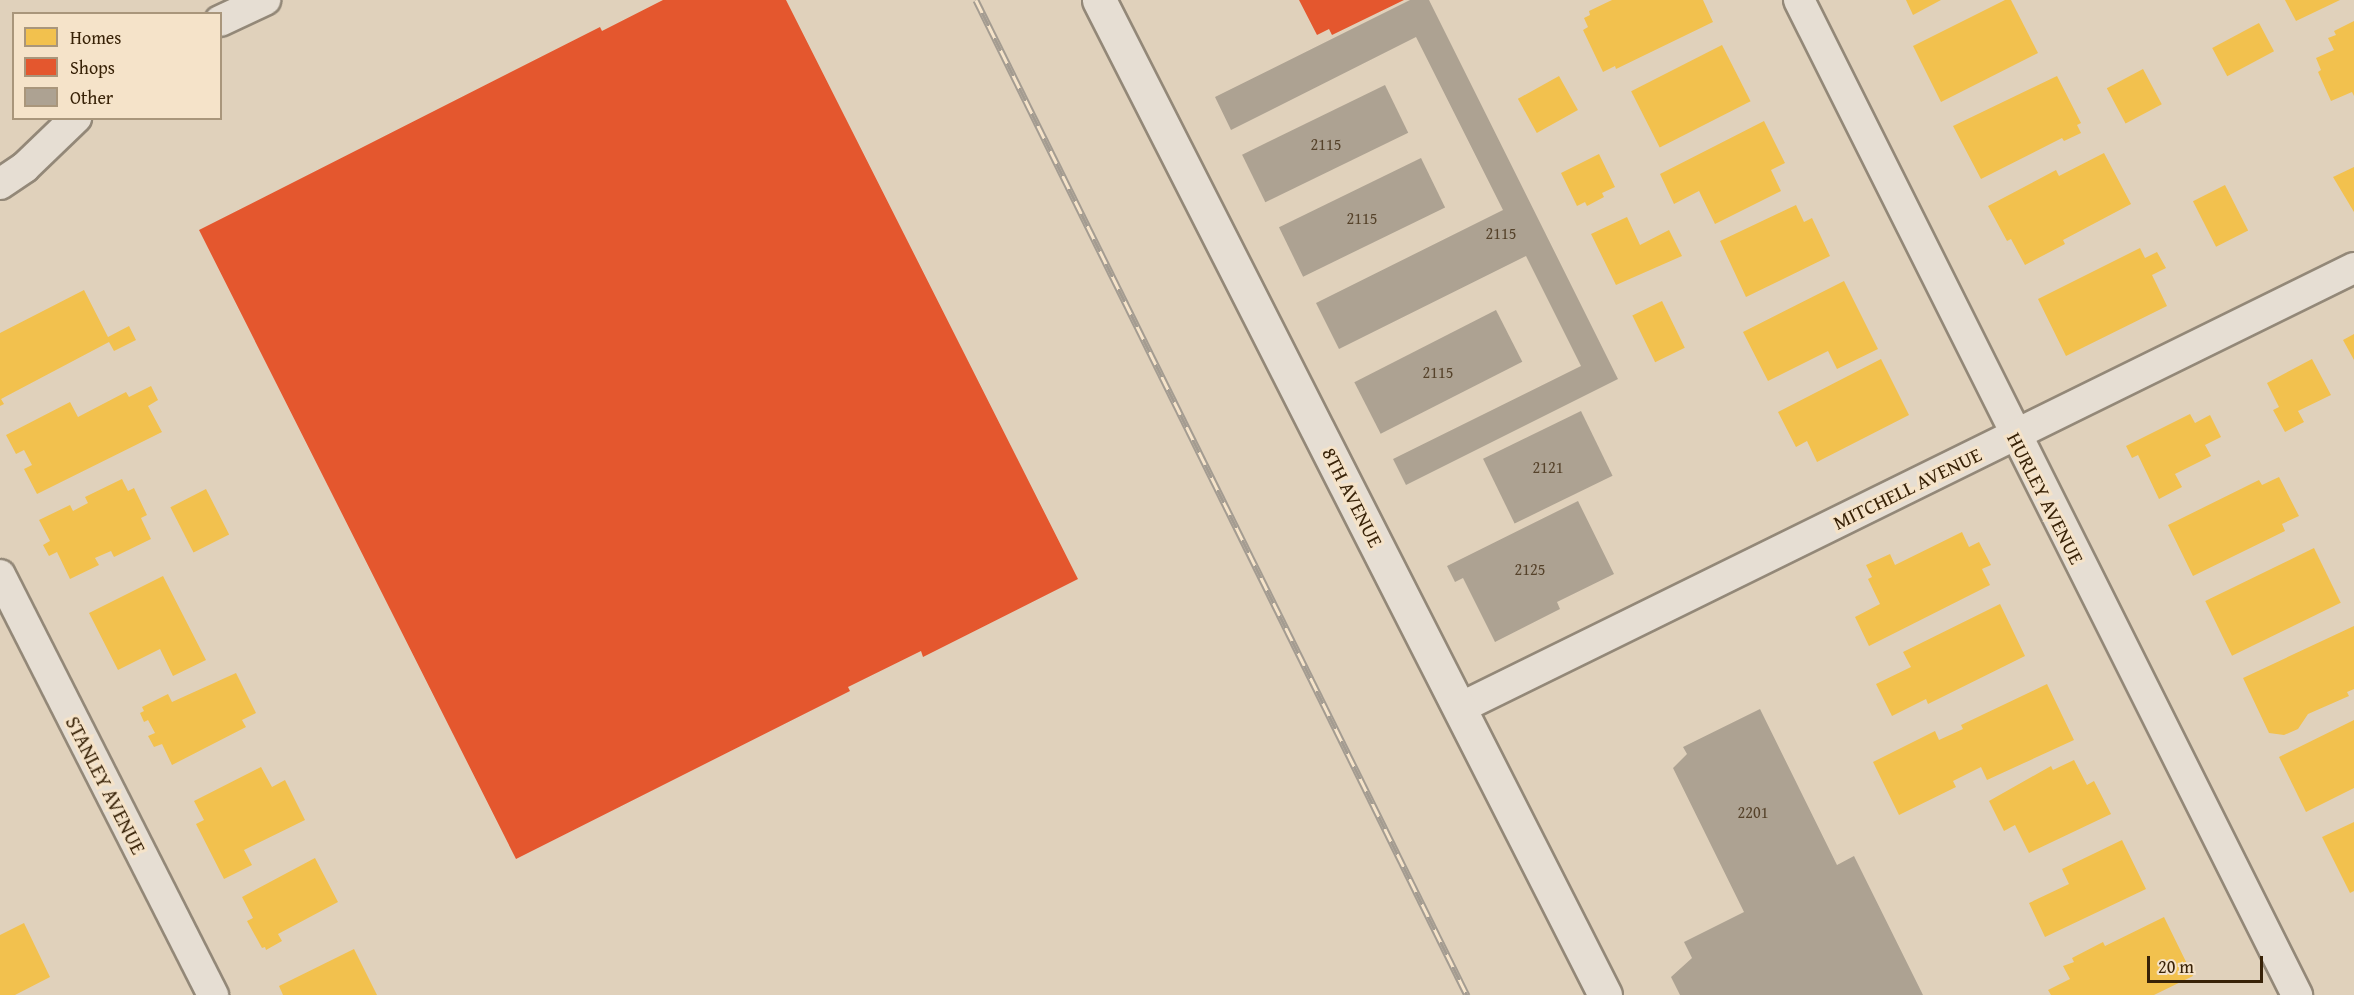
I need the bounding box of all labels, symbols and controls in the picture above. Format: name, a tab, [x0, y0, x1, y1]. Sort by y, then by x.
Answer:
legend	[12, 12, 222, 120]
text: Homes	[70, 24, 121, 51]
text: Shops	[70, 54, 115, 81]
text: Other	[70, 84, 113, 111]
house number: 2115	[1311, 134, 1341, 154]
house number: 2115	[1347, 208, 1377, 228]
house number: 2115	[1486, 223, 1516, 243]
house number: 2115	[1423, 362, 1453, 382]
street label: HURLEY AVENUE	[2003, 428, 2089, 568]
street label: MITCHELL AVENUE	[1829, 442, 1985, 534]
street label: 8TH AVENUE	[1318, 443, 1388, 551]
house number: 2121	[1533, 457, 1563, 477]
house number: 2125	[1515, 559, 1545, 579]
street label: STANLEY AVENUE	[61, 712, 151, 858]
house number: 2201	[1738, 802, 1768, 822]
scale bar	[2150, 944, 2266, 982]
text: 20 m	[2158, 953, 2194, 980]

